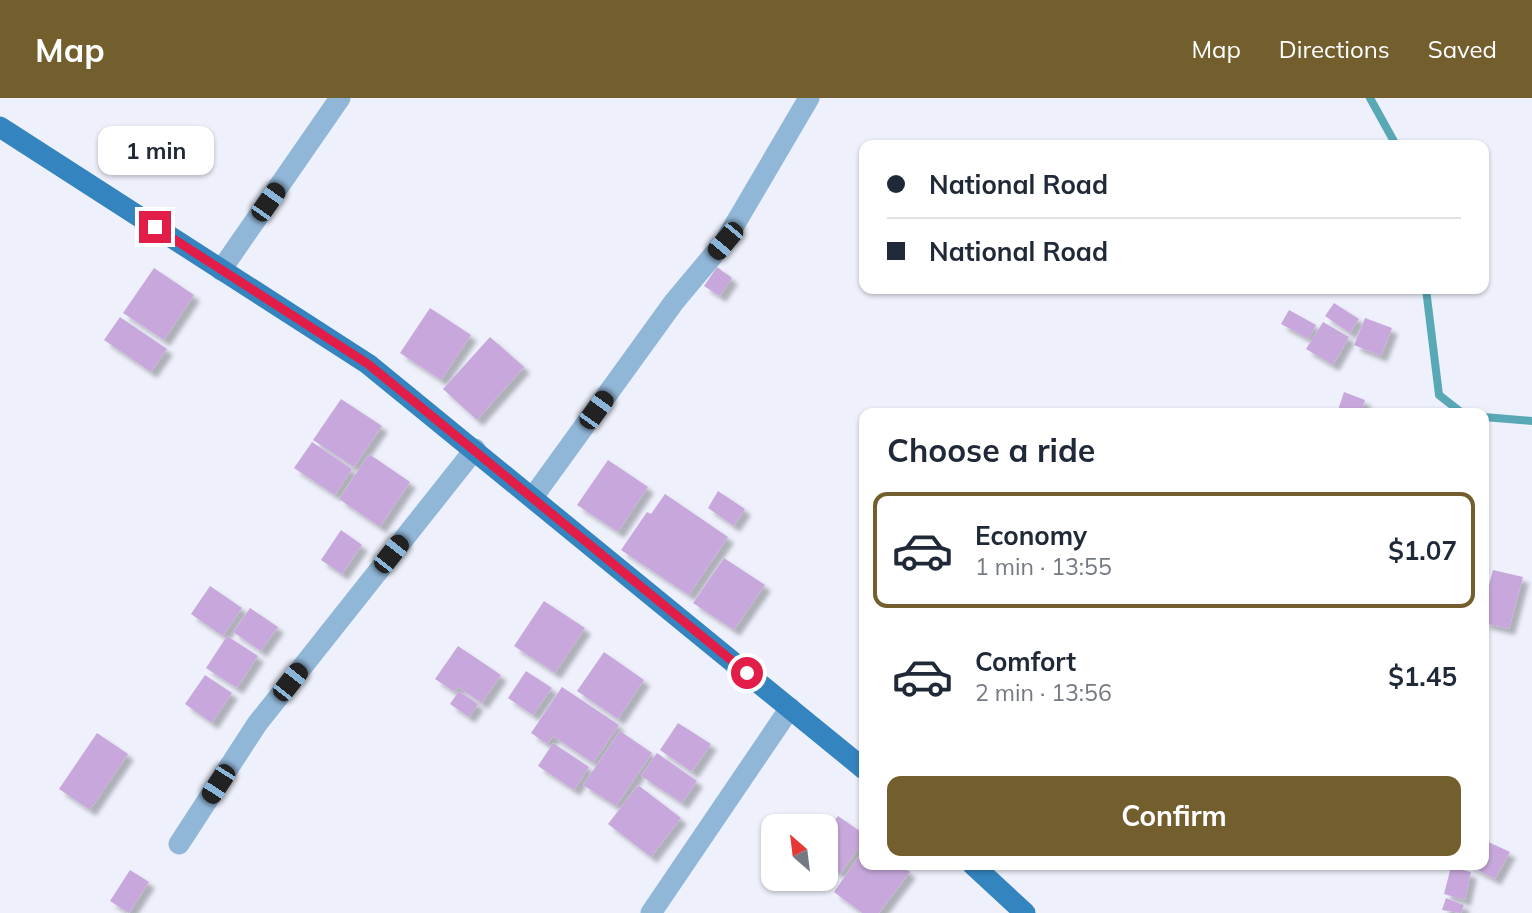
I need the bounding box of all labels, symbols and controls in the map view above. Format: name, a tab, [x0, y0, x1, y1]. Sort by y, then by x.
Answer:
text: Map	[35, 29, 105, 70]
text: Map	[1191, 34, 1241, 64]
text: Directions	[1279, 34, 1390, 64]
text: Saved	[1428, 34, 1497, 64]
callout: 1 min	[97, 125, 213, 174]
text: 1 min	[126, 136, 186, 165]
text: National Road	[929, 168, 1108, 201]
car	[248, 179, 289, 225]
route end	[139, 211, 171, 243]
car	[704, 218, 747, 264]
text: National Road	[929, 235, 1108, 268]
car	[576, 387, 617, 433]
text: Choose a ride	[887, 430, 1095, 470]
icon: car	[891, 519, 954, 582]
text: Economy	[975, 519, 1087, 552]
car	[370, 531, 413, 577]
text: $1.07	[1388, 534, 1457, 567]
text: 1 min · 13:55	[975, 552, 1112, 581]
icon: car	[891, 645, 954, 708]
text: Comfort	[975, 645, 1076, 678]
route start	[731, 657, 763, 689]
car	[269, 659, 312, 705]
text: $1.45	[1388, 660, 1457, 693]
text: 2 min · 13:56	[975, 678, 1112, 707]
car	[198, 761, 239, 807]
button: Confirm	[887, 776, 1461, 856]
north arrow	[761, 814, 838, 891]
map controls	[761, 814, 838, 891]

